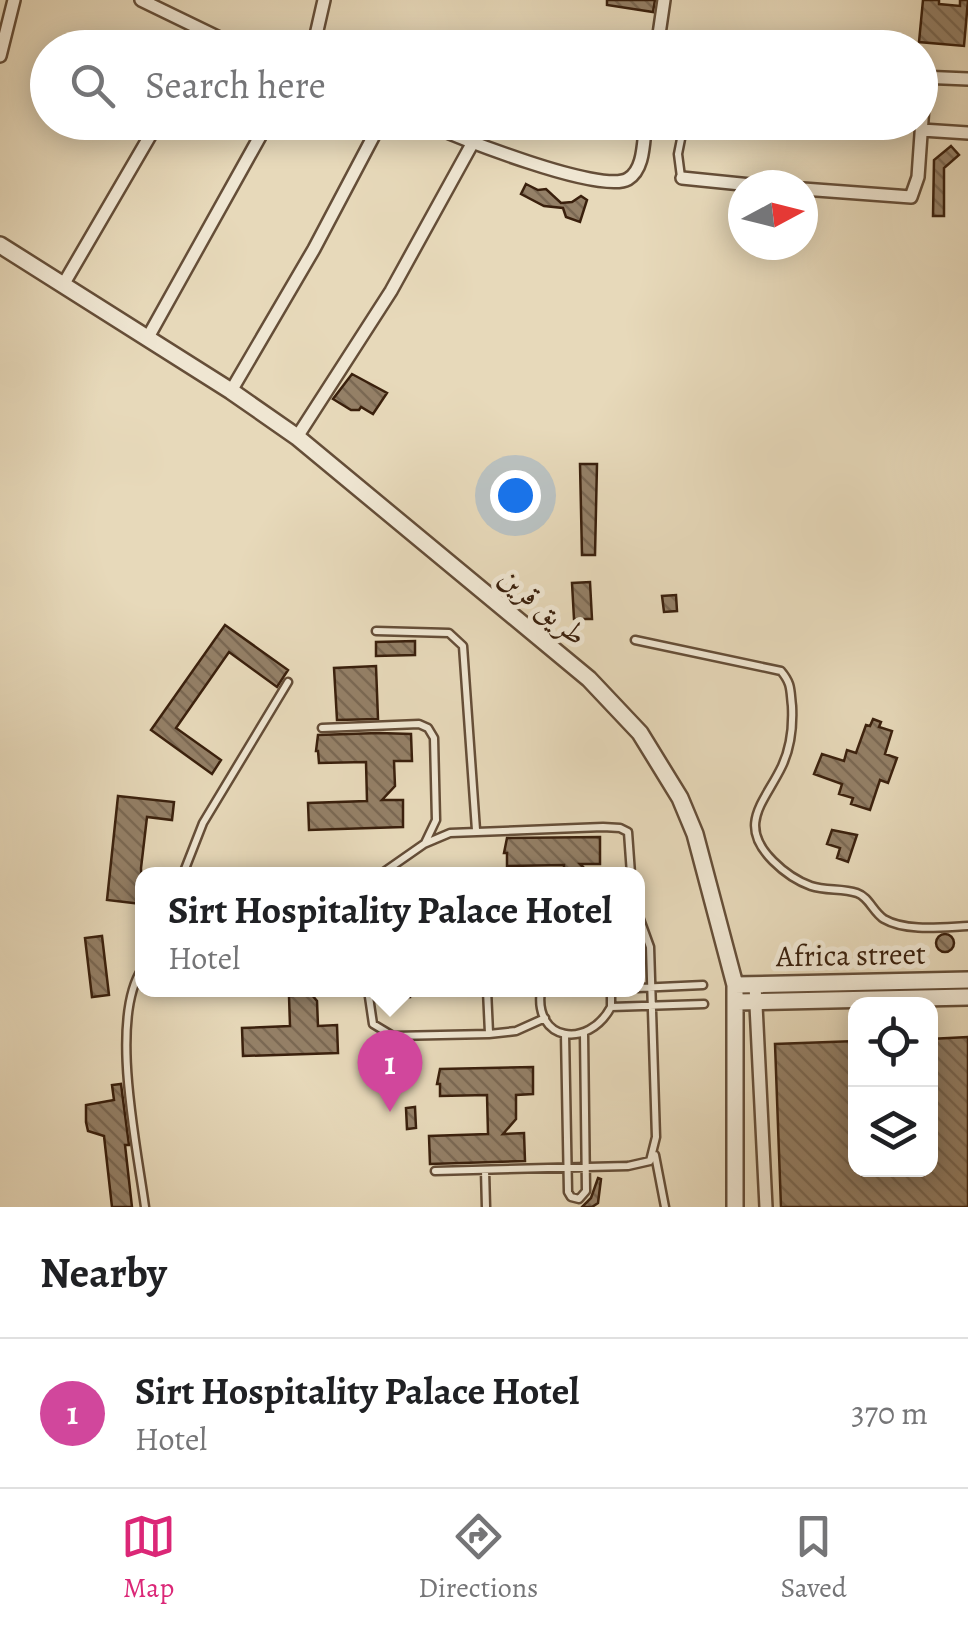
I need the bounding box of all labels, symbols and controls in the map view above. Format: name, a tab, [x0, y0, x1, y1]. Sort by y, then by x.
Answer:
search box	[30, 30, 938, 140]
icon: search	[65, 58, 120, 113]
text: Search here	[145, 59, 326, 111]
north arrow	[728, 170, 818, 260]
your location	[490, 470, 541, 521]
street label: طريق قرين	[490, 557, 596, 655]
popup	[135, 867, 645, 997]
text: Sirt Hospitality Palace Hotel	[168, 884, 612, 936]
street label: Africa street	[775, 934, 926, 976]
text: Hotel	[168, 936, 240, 980]
map controls	[848, 997, 938, 1177]
button: locate	[848, 997, 938, 1087]
pin: 1	[358, 1030, 422, 1112]
button: layers	[848, 1087, 938, 1177]
text: Nearby	[40, 1244, 167, 1301]
text: Sirt Hospitality Palace Hotel	[135, 1365, 579, 1417]
text: 1	[67, 1391, 78, 1435]
text: 370 m	[851, 1391, 928, 1435]
text: Hotel	[135, 1417, 207, 1461]
tab: Map	[121, 1509, 176, 1607]
tab: Directions	[418, 1509, 538, 1607]
tab: Saved	[781, 1509, 847, 1607]

